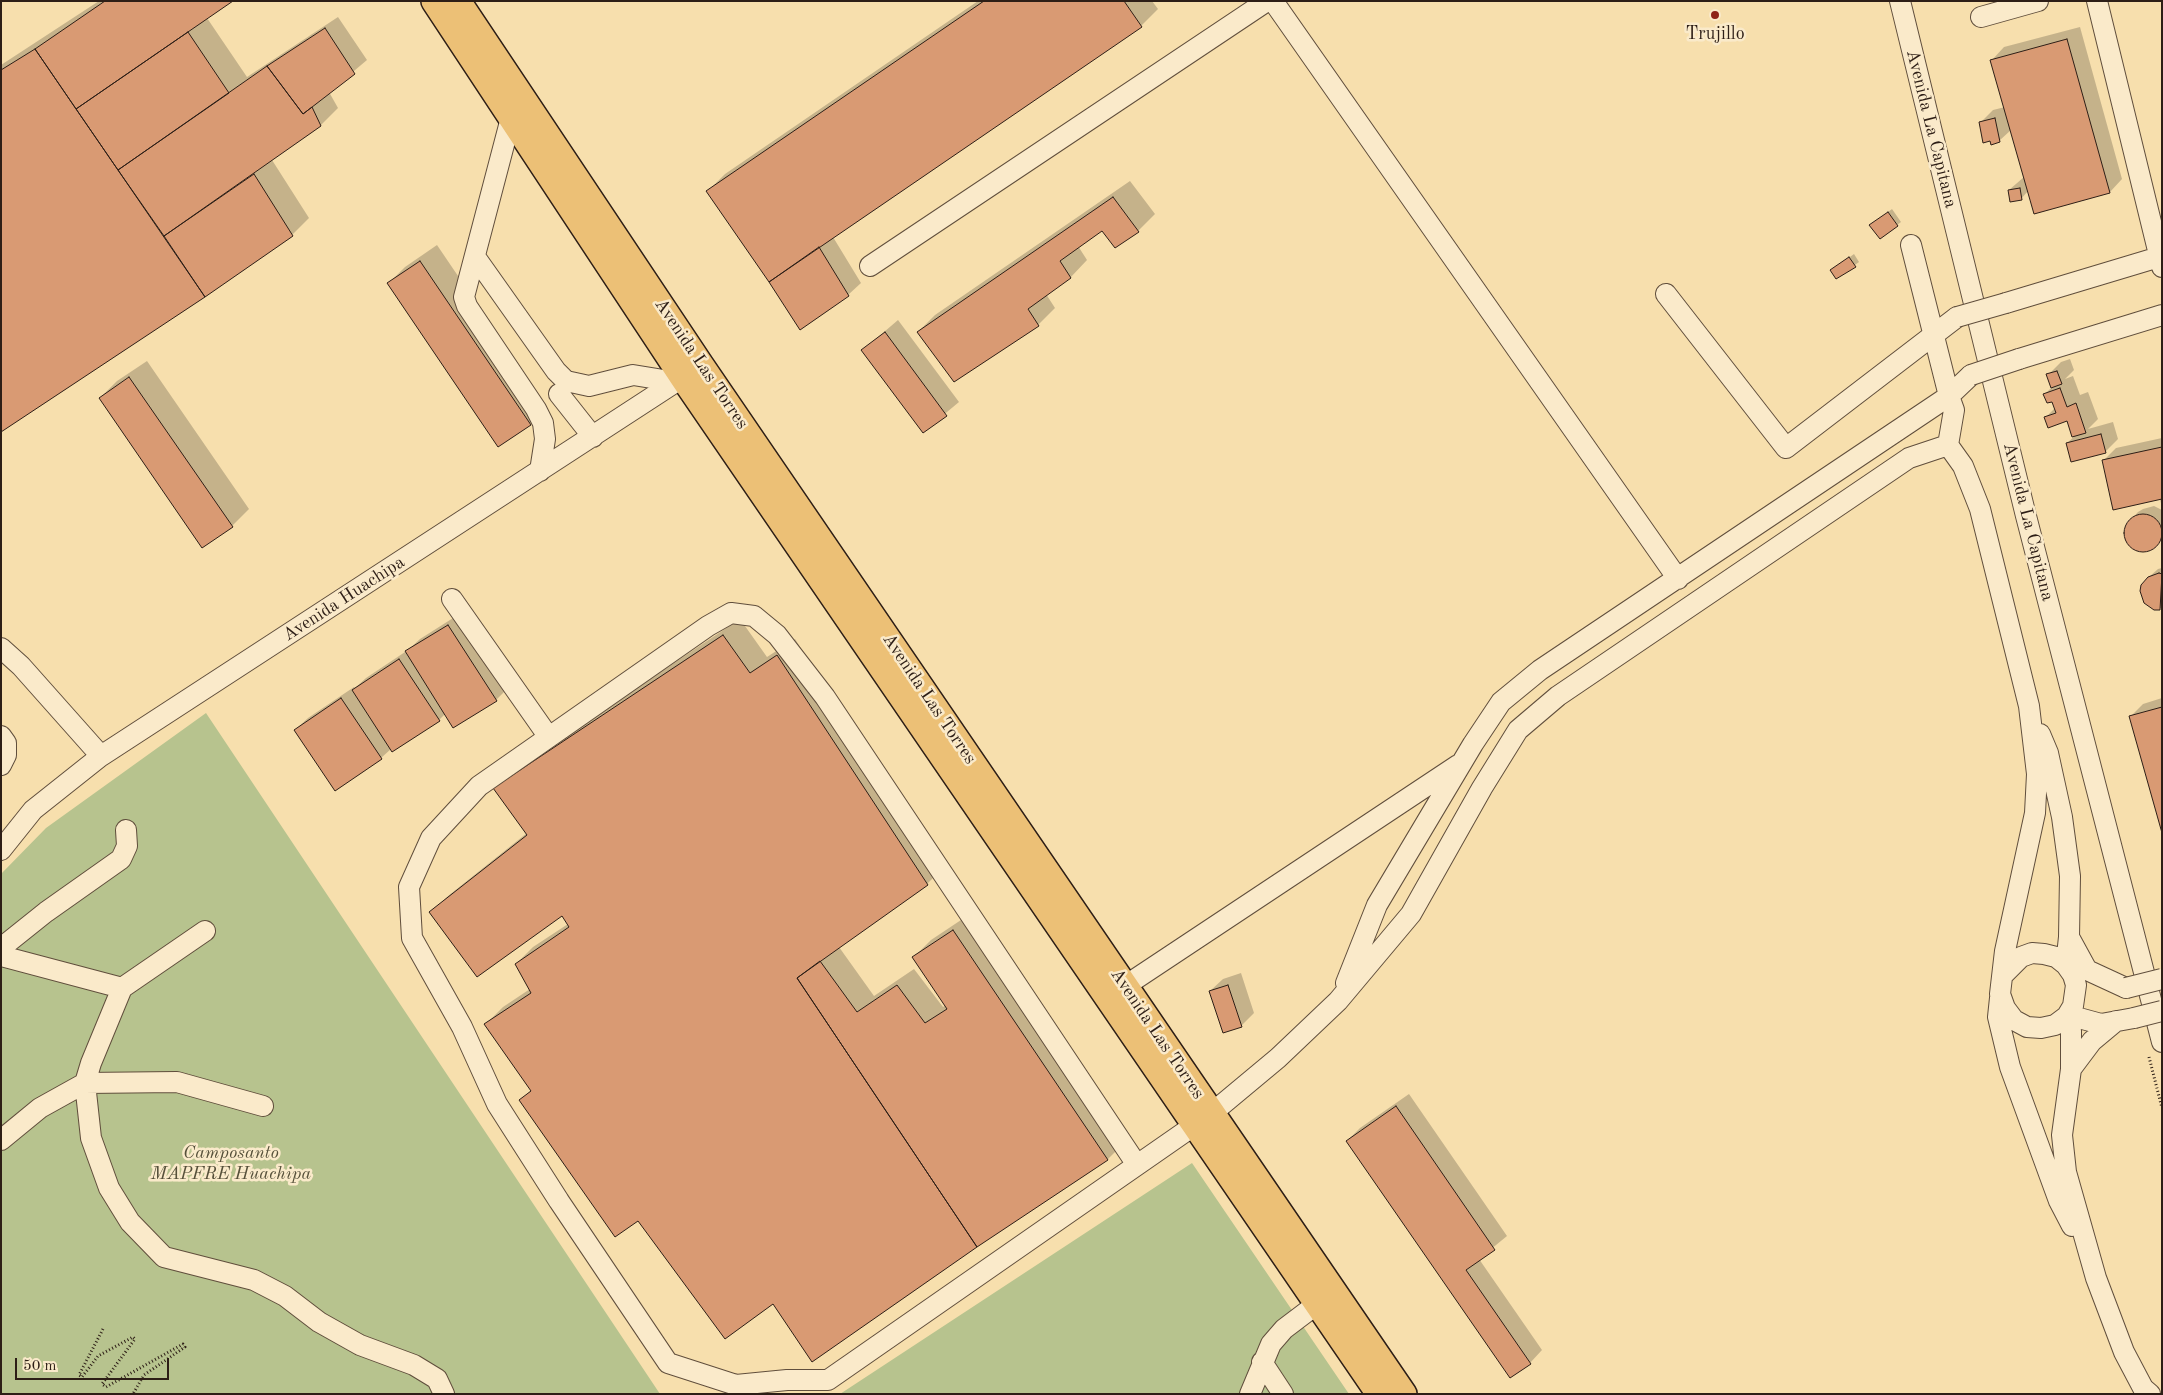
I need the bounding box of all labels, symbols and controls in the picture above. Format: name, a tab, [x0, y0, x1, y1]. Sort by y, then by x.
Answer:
marker: Trujillo	[1709, 9, 1721, 21]
place label: Trujillo	[1685, 23, 1745, 45]
street label: Avenida La Capitana	[1901, 48, 1961, 210]
street label: Avenida Las Torres	[649, 295, 753, 433]
street label: Avenida La Capitana	[1998, 441, 2058, 603]
street label: Avenida Huachipa	[279, 552, 409, 646]
street label: Avenida Las Torres	[877, 630, 981, 768]
street label: Avenida Las Torres	[1105, 965, 1209, 1103]
park label: Camposanto MAPFRE Huachipa	[151, 1142, 311, 1184]
scale bar	[18, 1348, 171, 1380]
text: 50 m	[23, 1359, 57, 1374]

